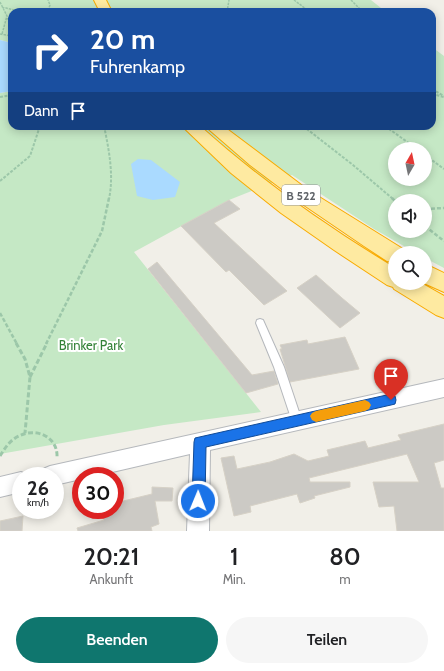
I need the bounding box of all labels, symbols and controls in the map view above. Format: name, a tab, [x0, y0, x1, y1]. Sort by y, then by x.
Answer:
text: 20 m	[90, 22, 155, 56]
icon: right	[24, 24, 76, 76]
text: Fuhrenkamp	[90, 56, 185, 78]
icon: arrive	[67, 100, 89, 122]
text: Dann	[24, 102, 59, 120]
north arrow	[388, 142, 432, 186]
map controls	[388, 142, 432, 290]
road number: B 522	[282, 185, 320, 205]
button: sound	[388, 194, 432, 238]
button: search	[388, 246, 432, 290]
park label: Brinker Park	[59, 337, 123, 353]
pin	[374, 359, 408, 400]
icon: arrive	[380, 365, 402, 387]
speed limit sign: 30	[72, 467, 124, 519]
text: 26	[27, 476, 49, 500]
position arrow	[177, 480, 219, 522]
text: km/h	[27, 496, 49, 509]
text: 20:21	[83, 542, 139, 571]
text: 1	[230, 542, 238, 571]
text: 80	[329, 542, 361, 571]
text: Ankunft	[89, 571, 133, 587]
text: Min.	[223, 571, 246, 587]
text: m	[339, 571, 351, 587]
button: Beenden	[16, 617, 218, 663]
button: Teilen	[226, 617, 428, 663]

